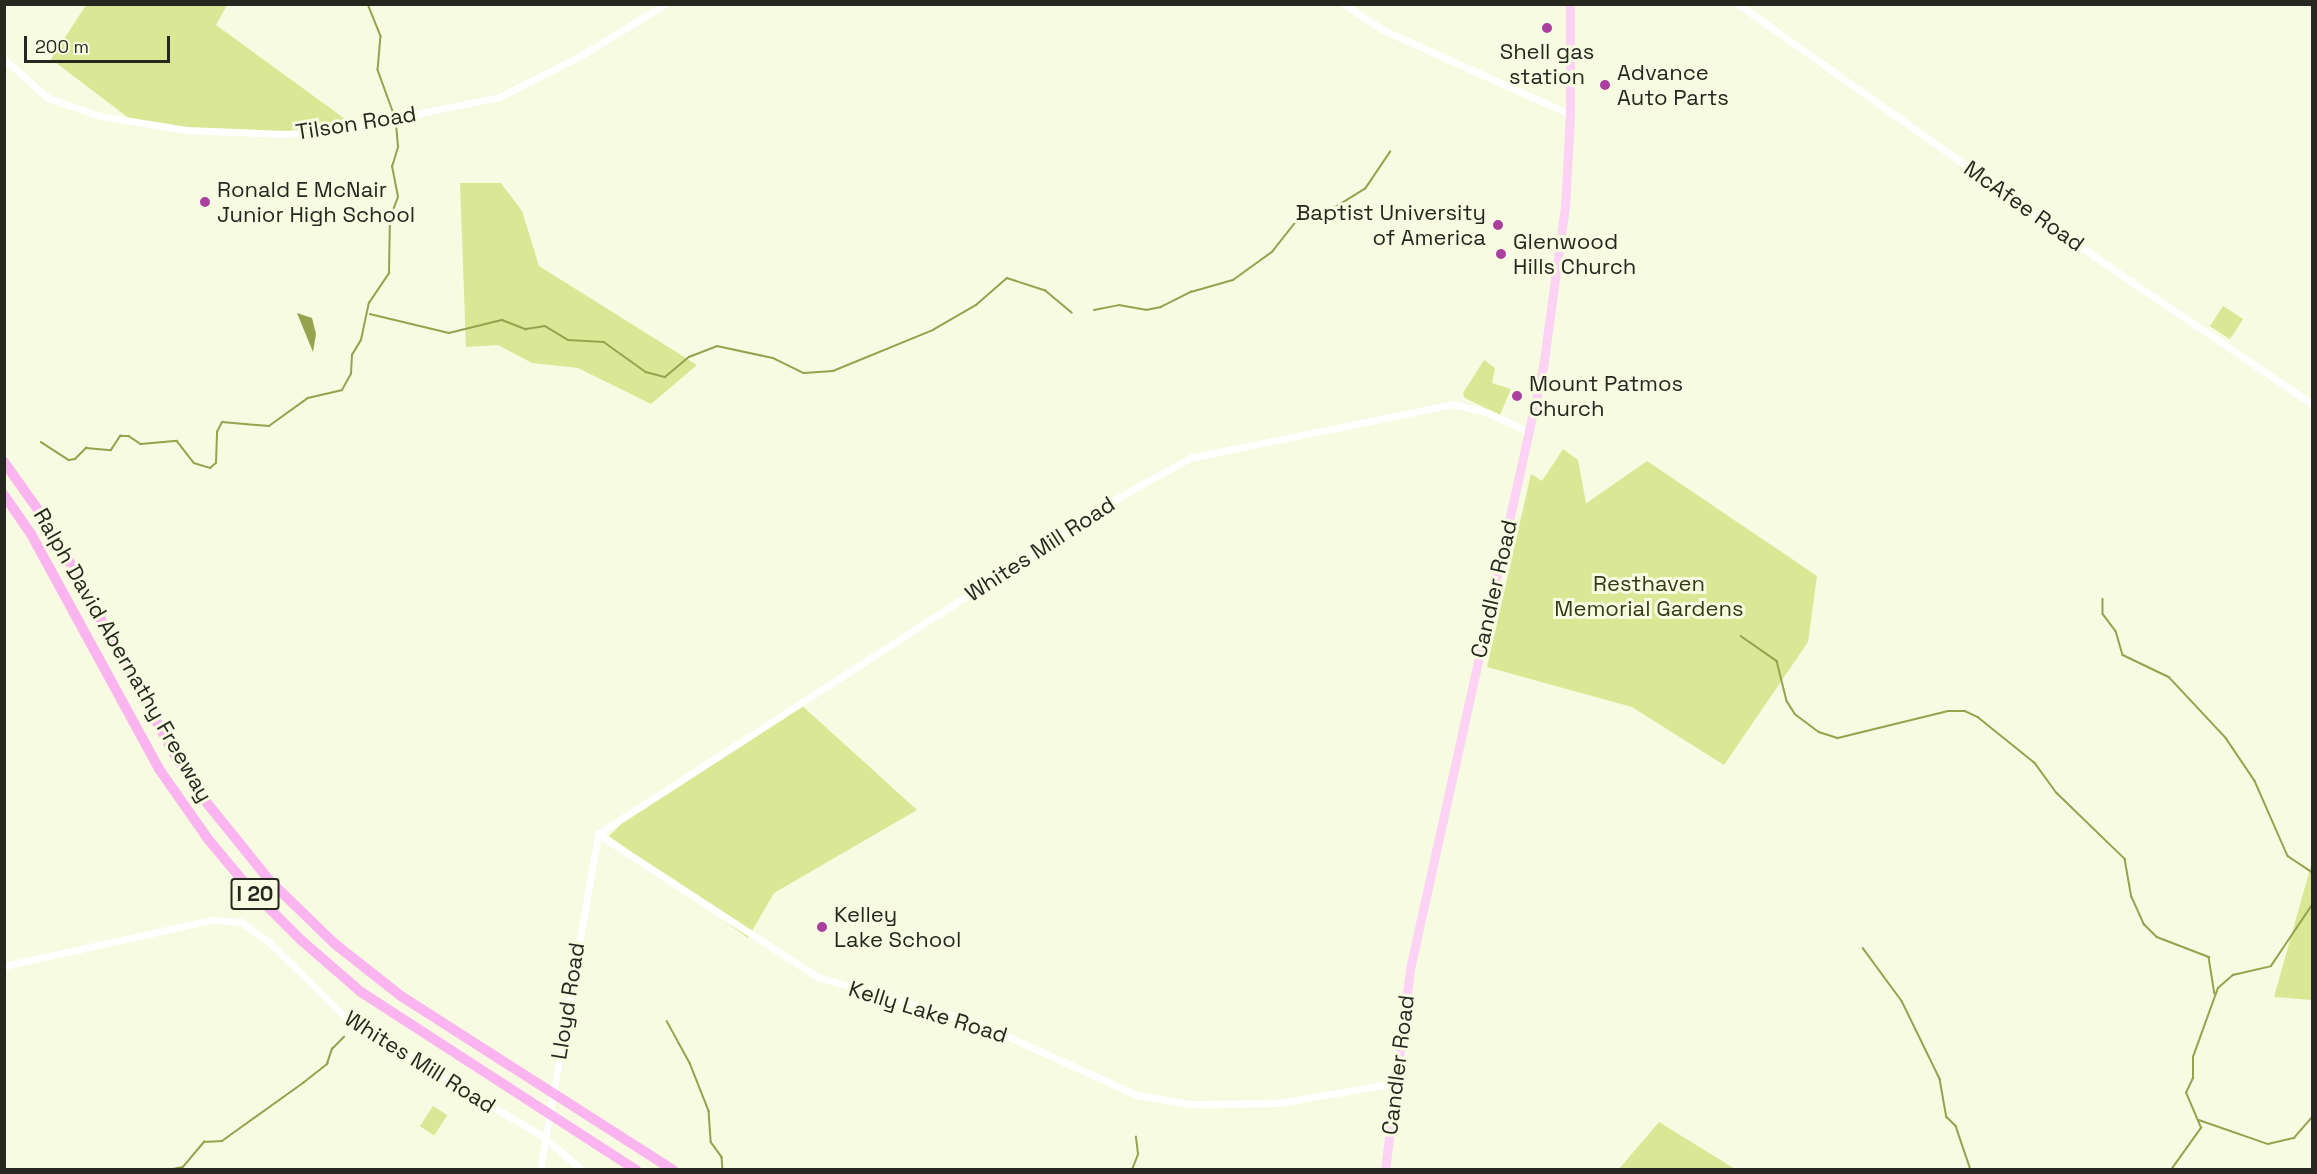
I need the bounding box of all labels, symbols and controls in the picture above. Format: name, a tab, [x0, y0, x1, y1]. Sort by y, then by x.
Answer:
marker: Shell gas station	[1540, 21, 1554, 35]
scale bar	[27, 24, 172, 62]
text: 200 m	[35, 35, 89, 58]
place label: Shell gas station	[1500, 38, 1594, 90]
place label: Advance Auto Parts	[1617, 59, 1729, 110]
marker: Advance Auto Parts	[1598, 78, 1612, 92]
street label: Tilson Road	[294, 100, 418, 146]
street label: McAfee Road	[1959, 155, 2089, 257]
place label: Ronald E McNair Junior High School	[217, 176, 415, 228]
marker: Ronald E McNair Junior High School	[198, 195, 212, 209]
place label: Baptist University of America	[1296, 199, 1486, 250]
marker: Baptist University of America	[1491, 218, 1505, 232]
place label: Glenwood Hills Church	[1513, 228, 1636, 280]
marker: Glenwood Hills Church	[1494, 247, 1508, 261]
place label: Mount Patmos Church	[1529, 370, 1683, 422]
marker: Mount Patmos Church	[1510, 389, 1524, 403]
street label: Whites Mill Road	[960, 491, 1120, 607]
street label: Ralph David Abernathy Freeway	[28, 503, 218, 807]
street label: Candler Road	[1465, 517, 1523, 661]
park label: Resthaven Memorial Gardens	[1554, 570, 1744, 622]
road number: I 20	[230, 876, 280, 912]
place label: Kelley Lake School	[834, 901, 961, 952]
marker: Kelley Lake School	[815, 920, 829, 934]
street label: Lloyd Road	[546, 941, 590, 1061]
street label: Kelly Lake Road	[845, 975, 1011, 1049]
street label: Candler Road	[1376, 994, 1420, 1136]
street label: Whites Mill Road	[340, 1005, 500, 1119]

